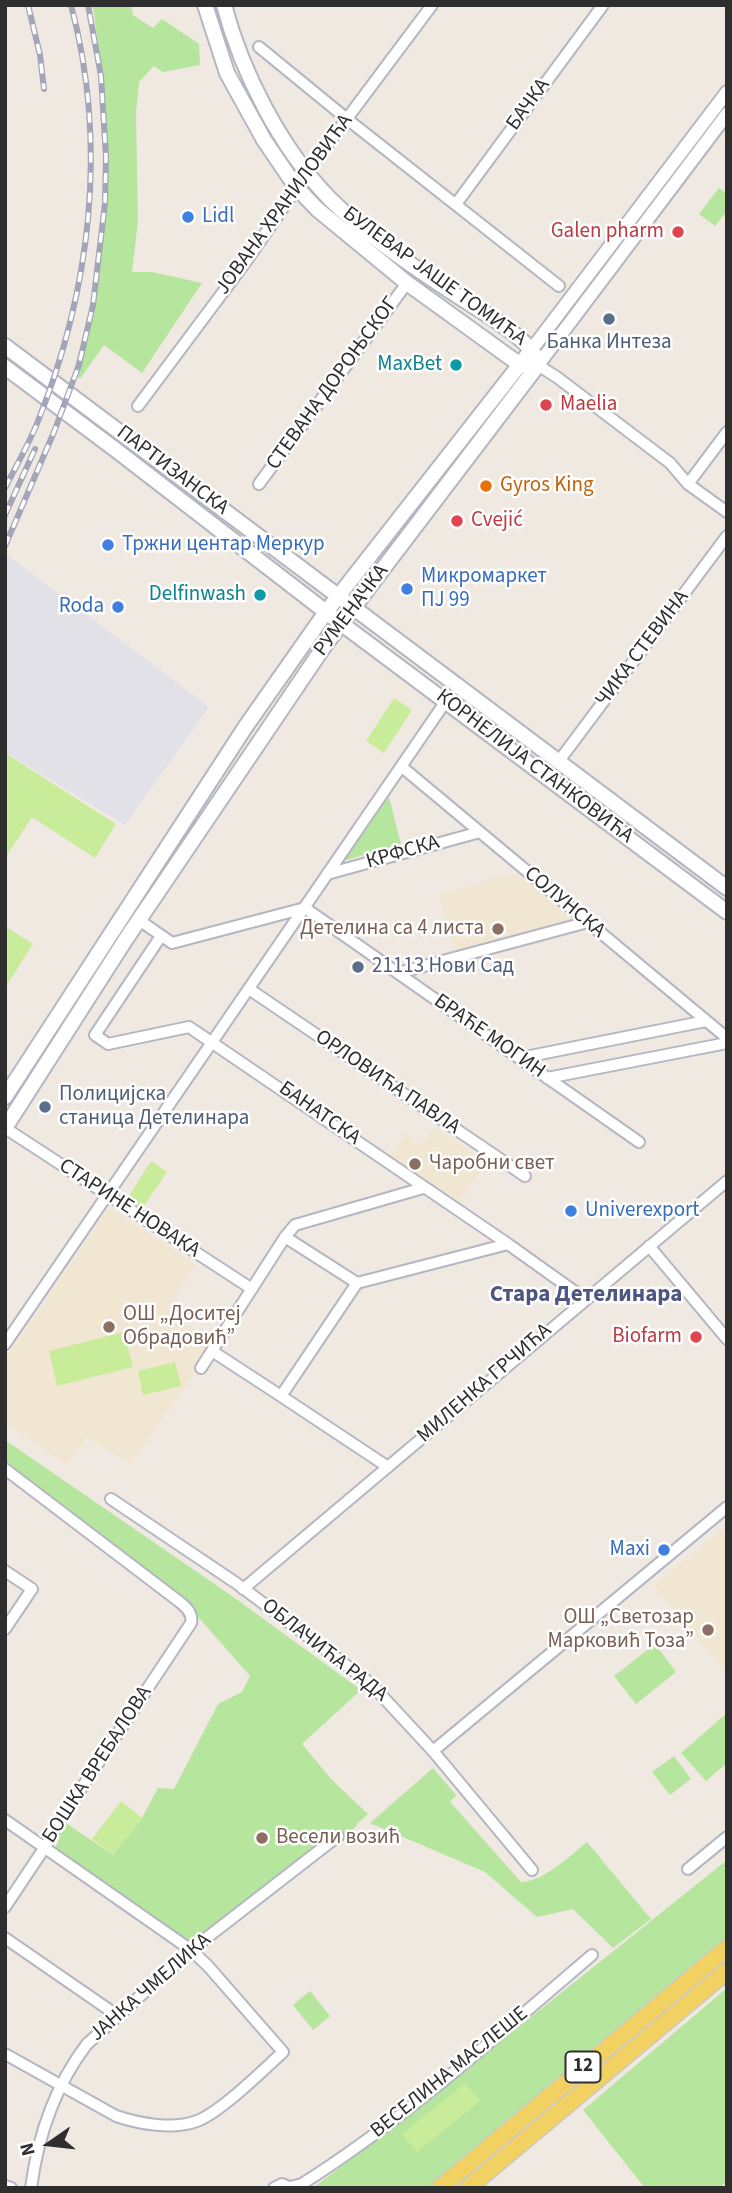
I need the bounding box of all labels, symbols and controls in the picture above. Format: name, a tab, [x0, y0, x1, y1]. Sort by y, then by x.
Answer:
street label: БАЧКА	[502, 74, 556, 136]
street label: ЈОВАНА ХРАНИЛОВИЋА	[211, 110, 359, 300]
street label: БУЛЕВАР ЈАШЕ ТОМИЋА	[337, 202, 531, 352]
place label: Lidl	[202, 204, 234, 230]
marker: Lidl	[180, 209, 196, 225]
place label: Galen pharm	[551, 219, 664, 245]
marker: Galen pharm	[670, 224, 686, 240]
street label: СТЕВАНА ДОРОЊСКОГ	[262, 293, 404, 475]
marker: Банка Интеза	[601, 311, 617, 327]
place label: Банка Интеза	[546, 330, 672, 356]
place label: MaxBet	[377, 352, 442, 378]
marker: MaxBet	[448, 357, 464, 373]
place label: Maelia	[560, 392, 617, 418]
marker: Maelia	[538, 397, 554, 413]
street label: ПАРТИЗАНСКА	[111, 421, 233, 521]
place label: Gyros King	[500, 473, 594, 499]
marker: Gyros King	[478, 478, 494, 494]
place label: Cvejić	[471, 508, 523, 534]
marker: Cvejić	[449, 513, 465, 529]
place label: Тржни центар Меркур	[122, 532, 325, 558]
marker: Тржни центар Меркур	[100, 537, 116, 553]
street label: РУМЕНАЧКА	[309, 560, 395, 662]
place label: Микромаркет ПЈ 99	[421, 564, 547, 614]
marker: Микромаркет ПЈ 99	[399, 581, 415, 597]
place label: Delfinwash	[149, 582, 246, 608]
street label: ЧИКА СТЕВИНА	[591, 586, 695, 712]
marker: Delfinwash	[252, 587, 268, 603]
place label: Roda	[59, 594, 104, 620]
marker: Roda	[110, 599, 126, 615]
street label: КОРНЕЛИЈА СТАНКОВИЋА	[430, 685, 638, 849]
street label: КРФСКА	[363, 831, 443, 875]
street label: СОЛУНСКА	[518, 862, 610, 944]
place label: Детелина са 4 листа	[300, 916, 484, 942]
marker: Детелина са 4 листа	[490, 921, 506, 937]
place label: 21113 Нови Сад	[372, 954, 514, 980]
marker: 21113 Нови Сад	[350, 959, 366, 975]
street label: БРАЋЕ МОГИН	[428, 989, 550, 1085]
street label: ОРЛОВИЋА ПАВЛА	[310, 1025, 464, 1141]
street label: БАНАТСКА	[273, 1077, 365, 1151]
place label: Полицијска станица Детелинара	[59, 1082, 249, 1132]
marker: Полицијска станица Детелинара	[37, 1099, 53, 1115]
place label: Чаробни свет	[429, 1151, 555, 1177]
street label: СТАРИНЕ НОВАКА	[54, 1154, 204, 1264]
marker: Чаробни свет	[407, 1156, 423, 1172]
place label: Univerexport	[585, 1198, 699, 1224]
marker: Univerexport	[563, 1203, 579, 1219]
district label: Стара Детелинара	[490, 1282, 682, 1310]
place label: ОШ „Доситеј Обрадовић”	[123, 1302, 241, 1352]
marker: ОШ „Доситеј Обрадовић”	[101, 1319, 117, 1335]
street label: МИЛЕНКА ГРЧИЋА	[413, 1319, 557, 1449]
place label: Biofarm	[612, 1324, 682, 1350]
marker: Biofarm	[688, 1329, 704, 1345]
place label: Maxi	[610, 1537, 650, 1563]
marker: Maxi	[656, 1542, 672, 1558]
street label: ОБЛАЧИЋА РАДА	[256, 1594, 392, 1708]
place label: ОШ „Светозар Марковић Тоза”	[547, 1605, 694, 1655]
marker: ОШ „Светозар Марковић Тоза”	[700, 1622, 716, 1638]
street label: БОШКА ВРЕБАЛОВА	[38, 1682, 158, 1848]
place label: Весели возић	[276, 1825, 400, 1851]
marker: Весели возић	[254, 1830, 270, 1846]
street label: ЈАНКА ЧМЕЛИКА	[85, 1928, 217, 2048]
street label: ВЕСЕЛИНА МАСЛЕШЕ	[366, 2002, 534, 2144]
road number: 12	[566, 2052, 600, 2082]
north arrow	[14, 2109, 84, 2179]
text: N	[14, 2140, 43, 2159]

